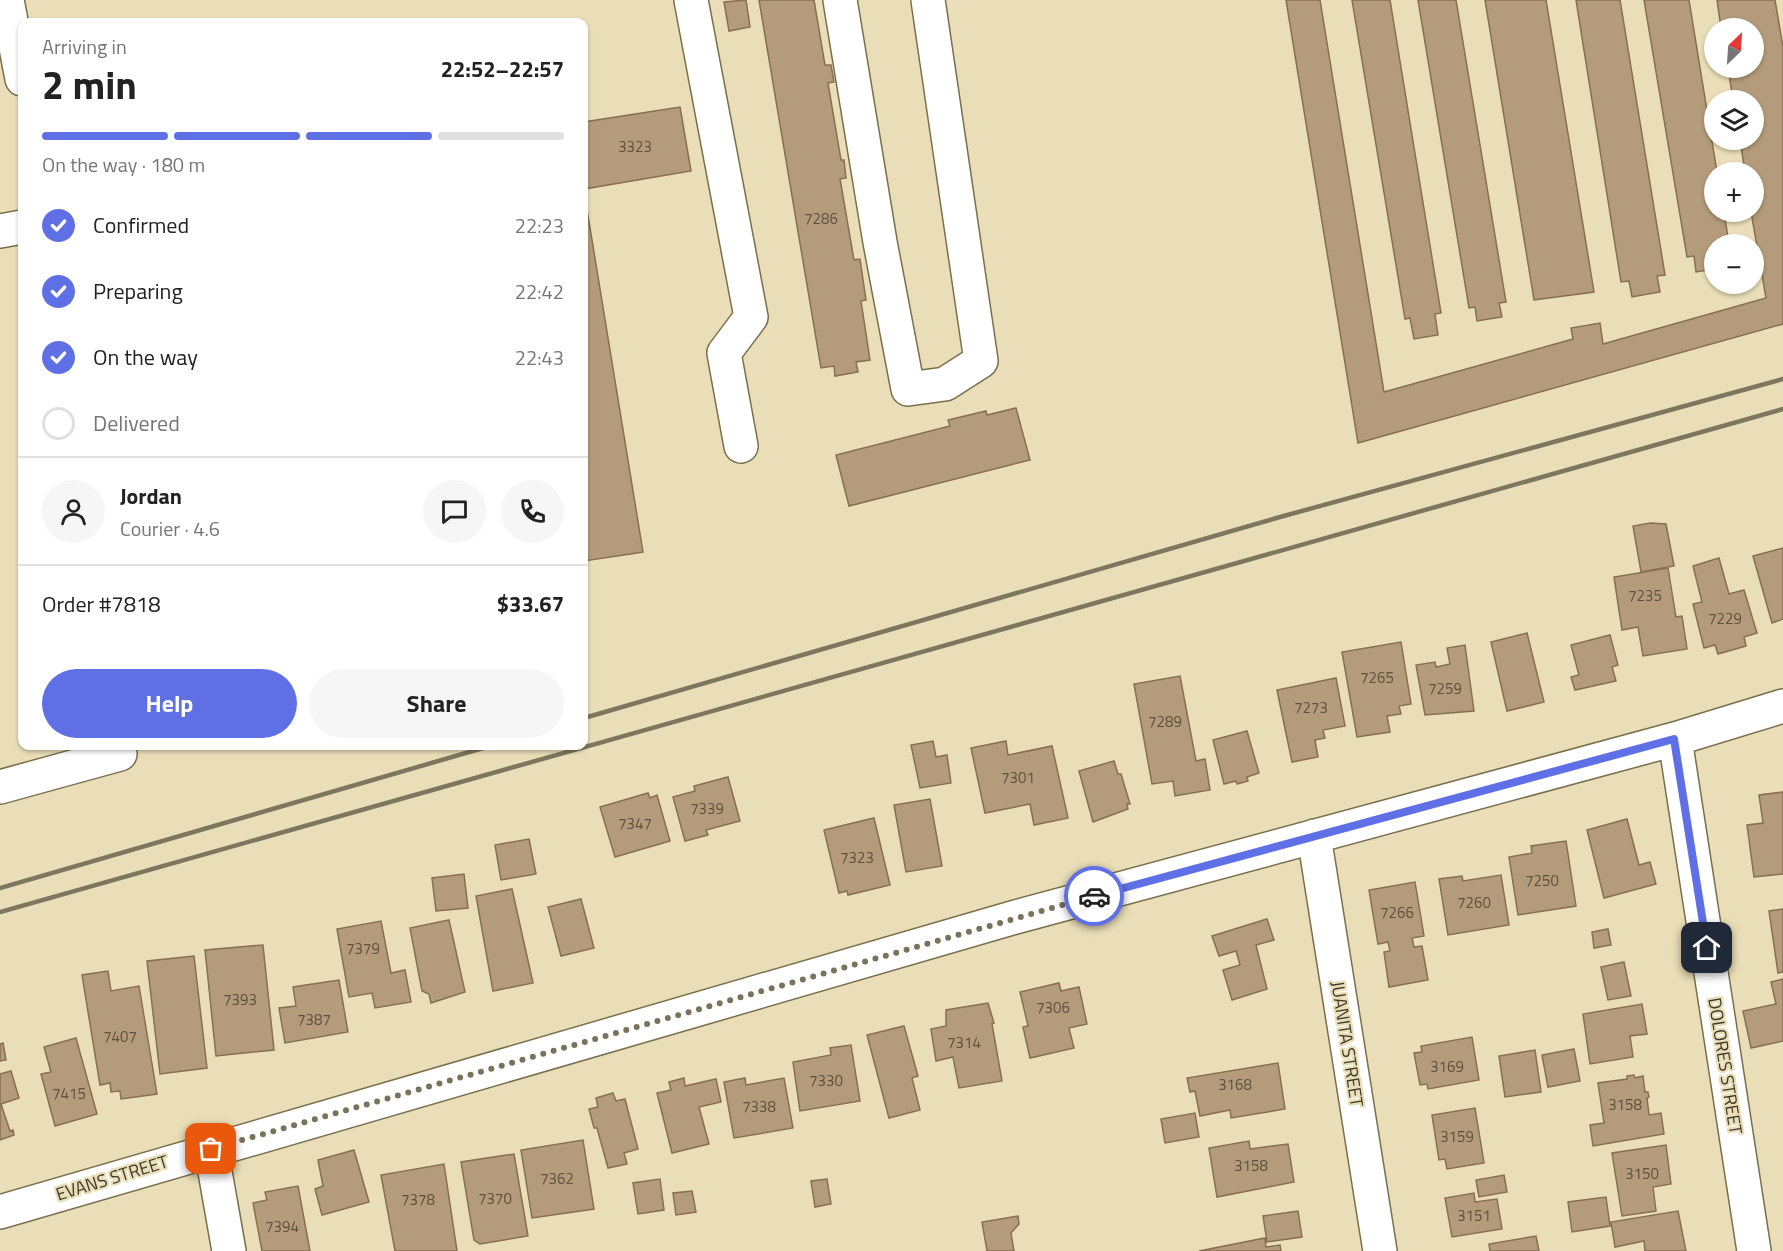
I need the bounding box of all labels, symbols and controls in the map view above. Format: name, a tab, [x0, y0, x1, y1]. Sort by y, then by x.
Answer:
north arrow	[1704, 18, 1764, 78]
map controls	[1704, 18, 1764, 294]
text: Arriving in	[42, 31, 127, 62]
text: 22:52–22:57	[441, 52, 564, 86]
text: 2 min	[42, 55, 137, 114]
button: layers	[1704, 90, 1764, 150]
house number: 3323	[618, 135, 652, 158]
text: On the way · 180 m	[42, 149, 205, 180]
button: +	[1704, 162, 1764, 222]
house number: 7286	[804, 207, 838, 230]
text: Confirmed	[93, 208, 189, 242]
icon: check	[42, 209, 75, 242]
text: 22:23	[515, 210, 564, 241]
button: −	[1704, 234, 1764, 294]
text: Preparing	[93, 274, 183, 308]
icon: check	[42, 275, 75, 308]
text: 22:42	[515, 276, 564, 307]
text: On the way	[93, 340, 198, 374]
icon: check	[42, 341, 75, 374]
text: 22:43	[515, 342, 564, 373]
text: Delivered	[93, 406, 180, 440]
text: Jordan	[120, 479, 182, 513]
button: person	[42, 480, 105, 543]
button: chat	[423, 480, 486, 543]
button: phone	[501, 480, 564, 543]
text: Courier · 4.6	[120, 513, 220, 544]
house number: 7235	[1628, 584, 1662, 607]
text: Order #7818	[42, 587, 161, 621]
text: $33.67	[497, 587, 564, 621]
house number: 7229	[1708, 607, 1742, 630]
house number: 7265	[1360, 666, 1394, 689]
button: Help	[42, 669, 297, 738]
button: Share	[309, 669, 564, 738]
house number: 7259	[1428, 677, 1462, 700]
house number: 7273	[1294, 696, 1328, 719]
house number: 7289	[1148, 710, 1182, 733]
house number: 7301	[1001, 766, 1035, 789]
house number: 7339	[690, 797, 724, 820]
house number: 7347	[618, 812, 652, 835]
house number: 7323	[840, 846, 874, 869]
courier	[1064, 866, 1124, 926]
house number: 7250	[1525, 869, 1559, 892]
icon: car	[1078, 880, 1111, 913]
house number: 7260	[1457, 891, 1491, 914]
house number: 7266	[1380, 901, 1414, 924]
pin	[1681, 922, 1732, 973]
icon: home	[1690, 931, 1723, 964]
house number: 7379	[346, 937, 380, 960]
street label: JUANITA STREET	[1324, 979, 1371, 1109]
house number: 7393	[223, 988, 257, 1011]
house number: 7306	[1036, 996, 1070, 1019]
street label: DOLORES STREET	[1701, 996, 1750, 1137]
house number: 7387	[297, 1008, 331, 1031]
house number: 7407	[103, 1025, 137, 1048]
house number: 7314	[947, 1031, 981, 1054]
house number: 3169	[1430, 1055, 1464, 1078]
house number: 7330	[809, 1069, 843, 1092]
house number: 3168	[1218, 1073, 1252, 1096]
house number: 7415	[52, 1082, 86, 1105]
house number: 3158	[1608, 1093, 1642, 1116]
house number: 7338	[742, 1095, 776, 1118]
pin	[185, 1123, 236, 1174]
house number: 3159	[1440, 1125, 1474, 1148]
icon: bag	[194, 1132, 227, 1165]
street label: EVANS STREET	[52, 1147, 172, 1207]
house number: 3158	[1234, 1154, 1268, 1177]
house number: 3150	[1625, 1162, 1659, 1185]
house number: 7362	[540, 1167, 574, 1190]
house number: 7370	[478, 1187, 512, 1210]
house number: 7378	[401, 1188, 435, 1211]
house number: 3151	[1457, 1204, 1491, 1227]
house number: 7394	[265, 1215, 299, 1238]

